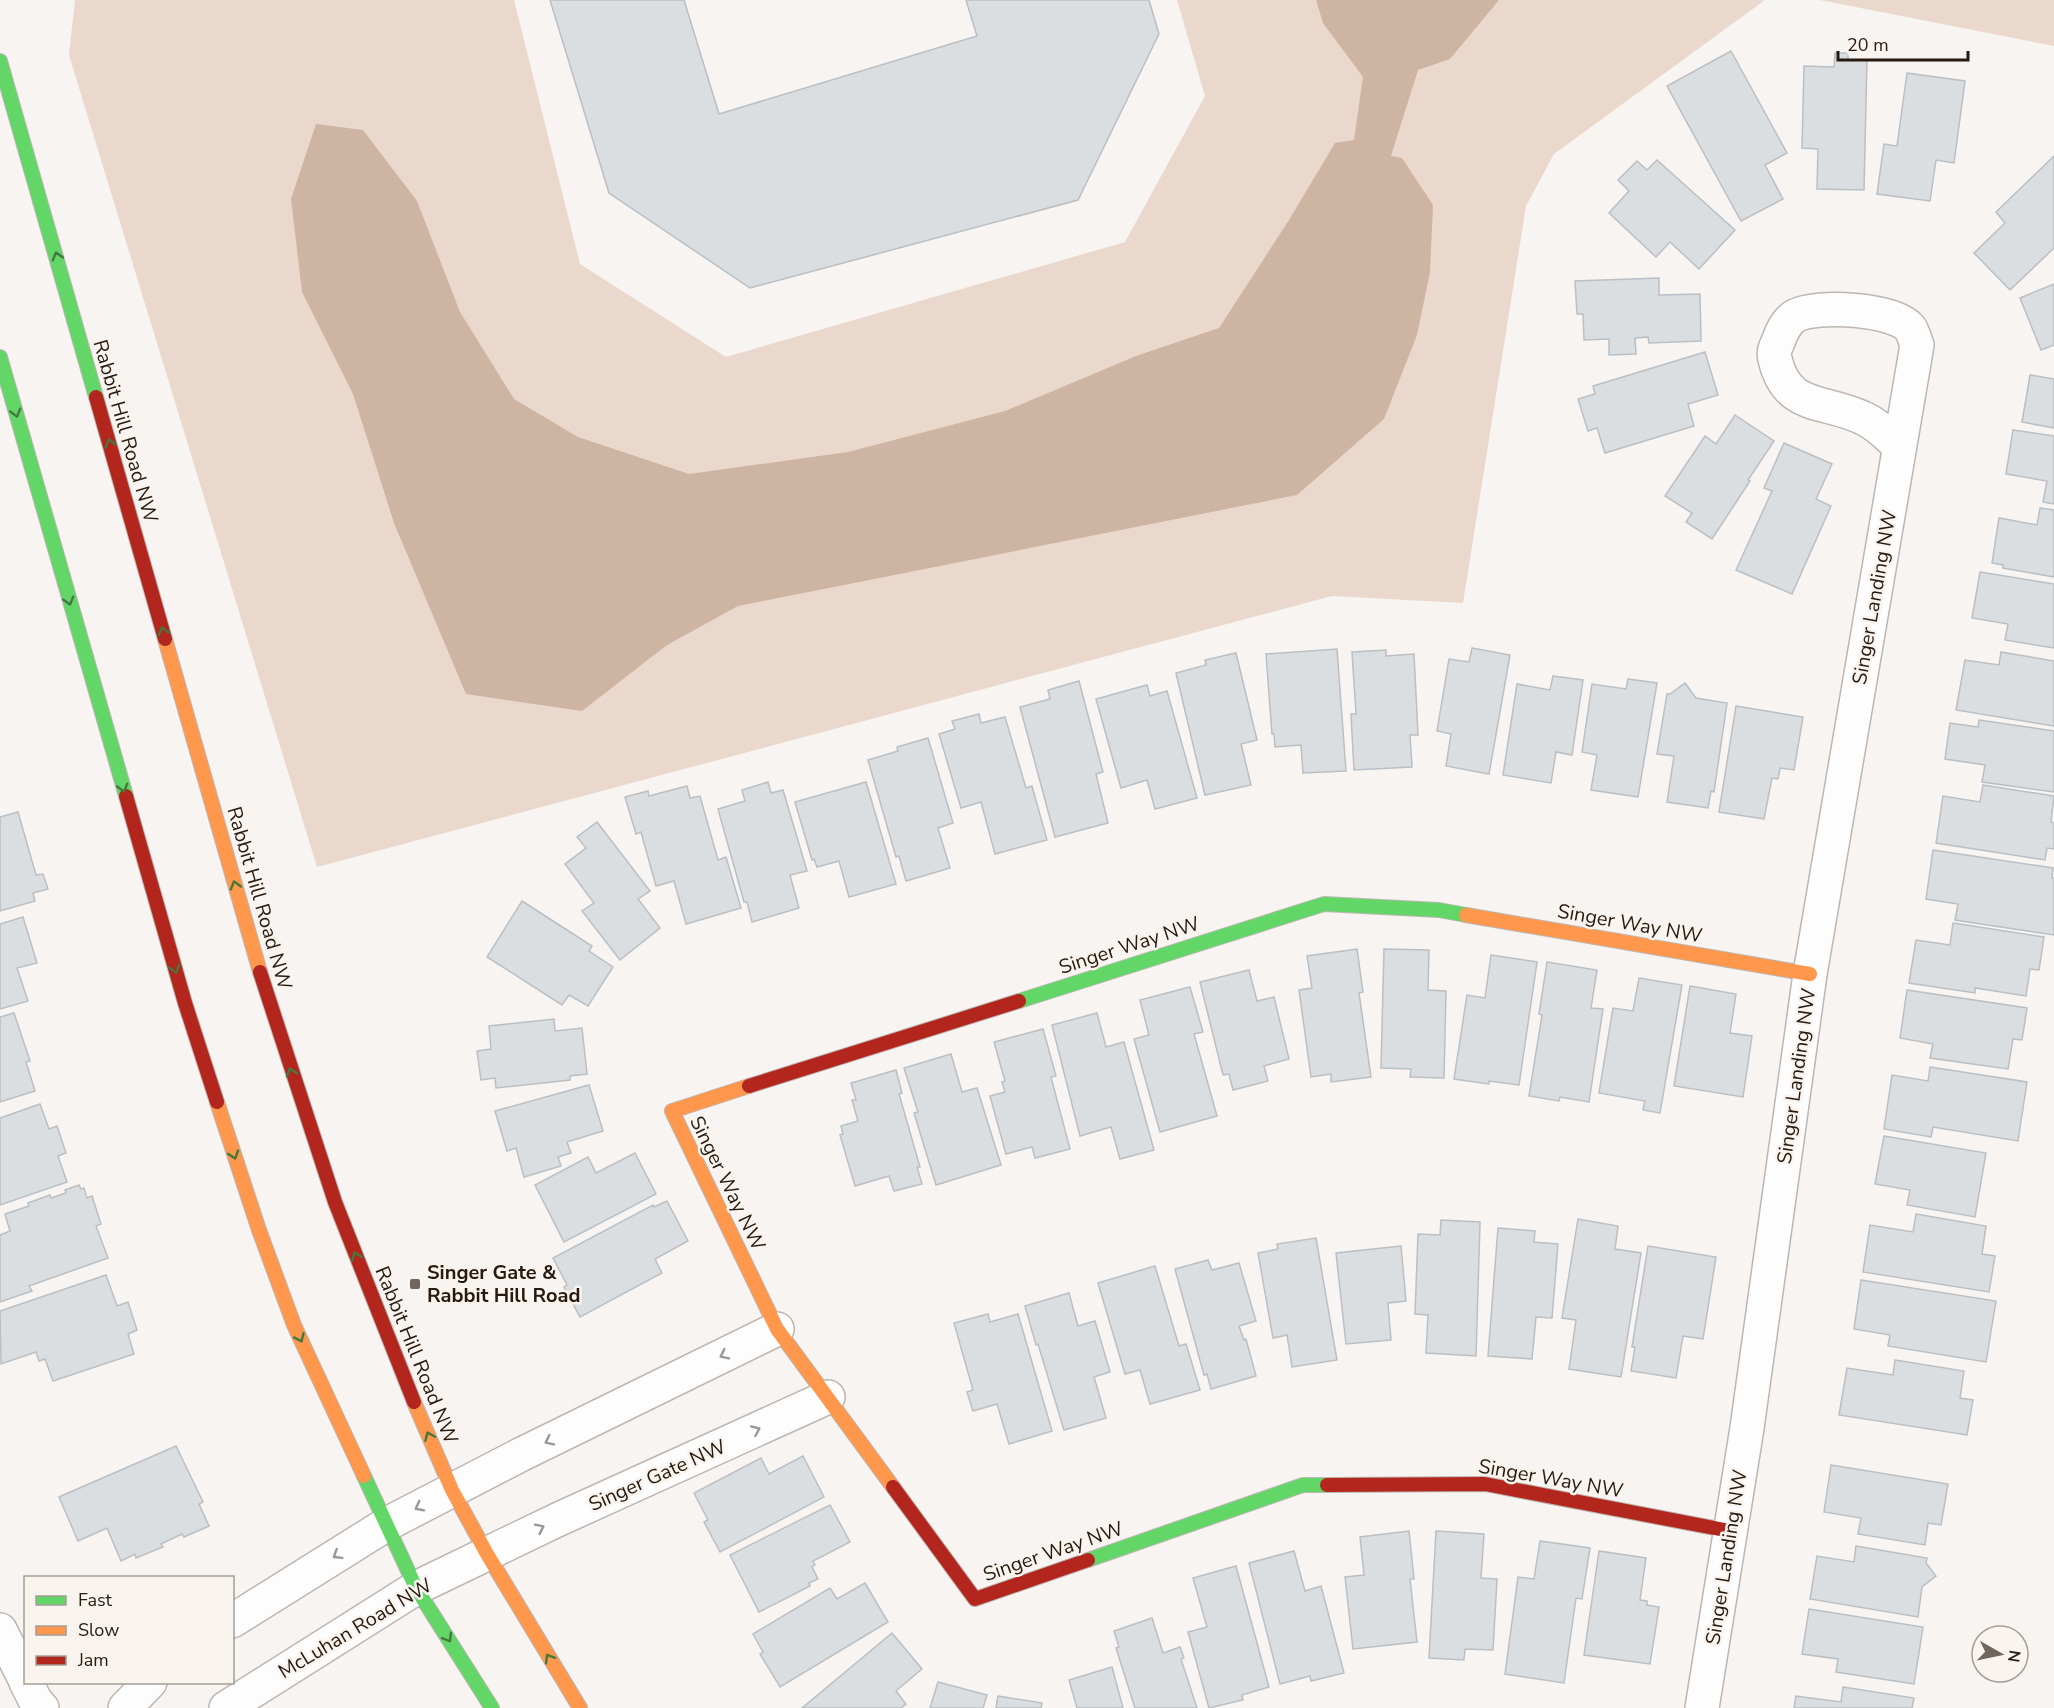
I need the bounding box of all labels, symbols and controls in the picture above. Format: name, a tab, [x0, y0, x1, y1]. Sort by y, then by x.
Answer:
scale bar	[1838, 24, 1968, 62]
text: 20 m	[1847, 33, 1889, 57]
one-way arrow	[52, 251, 64, 262]
street label: Rabbit Hill Road NW	[86, 336, 165, 526]
one-way arrow	[9, 407, 21, 418]
one-way arrow	[105, 438, 117, 449]
street label: Singer Landing NW	[1846, 508, 1903, 687]
one-way arrow	[62, 595, 74, 606]
one-way arrow	[158, 626, 170, 637]
one-way arrow	[116, 782, 128, 793]
street label: Rabbit Hill Road NW	[220, 803, 299, 993]
one-way arrow	[230, 880, 243, 890]
street label: Singer Way NW	[1555, 897, 1704, 950]
street label: Singer Way NW	[1055, 910, 1203, 981]
one-way arrow	[168, 964, 181, 974]
street label: Singer Landing NW	[1771, 986, 1822, 1166]
one-way arrow	[286, 1067, 299, 1078]
street label: Singer Way NW	[683, 1111, 772, 1255]
one-way arrow	[227, 1149, 239, 1160]
one-way arrow	[351, 1251, 363, 1262]
place label: Singer Gate & Rabbit Hill Road	[427, 1259, 580, 1309]
street label: Rabbit Hill Road NW	[369, 1262, 465, 1448]
marker: Singer Gate & Rabbit Hill Road	[408, 1277, 422, 1291]
one-way arrow	[293, 1332, 305, 1343]
one-way arrow	[720, 1347, 731, 1359]
one-way arrow	[749, 1425, 760, 1437]
one-way arrow	[424, 1432, 436, 1443]
one-way arrow	[545, 1433, 556, 1445]
street label: Singer Gate NW	[584, 1433, 730, 1518]
street label: Singer Way NW	[1476, 1452, 1625, 1505]
street label: Singer Landing NW	[1699, 1467, 1754, 1647]
one-way arrow	[415, 1500, 426, 1511]
street label: Singer Way NW	[979, 1515, 1127, 1588]
one-way arrow	[533, 1524, 544, 1536]
one-way arrow	[333, 1548, 344, 1559]
street label: McLuhan Road NW	[273, 1572, 437, 1685]
legend	[24, 1576, 234, 1684]
text: Fast	[78, 1588, 113, 1612]
text: Slow	[78, 1618, 119, 1642]
north arrow	[1970, 1624, 2030, 1684]
one-way arrow	[440, 1632, 452, 1642]
text: Jam	[77, 1648, 109, 1672]
text: N	[2002, 1649, 2026, 1664]
one-way arrow	[545, 1654, 556, 1664]

